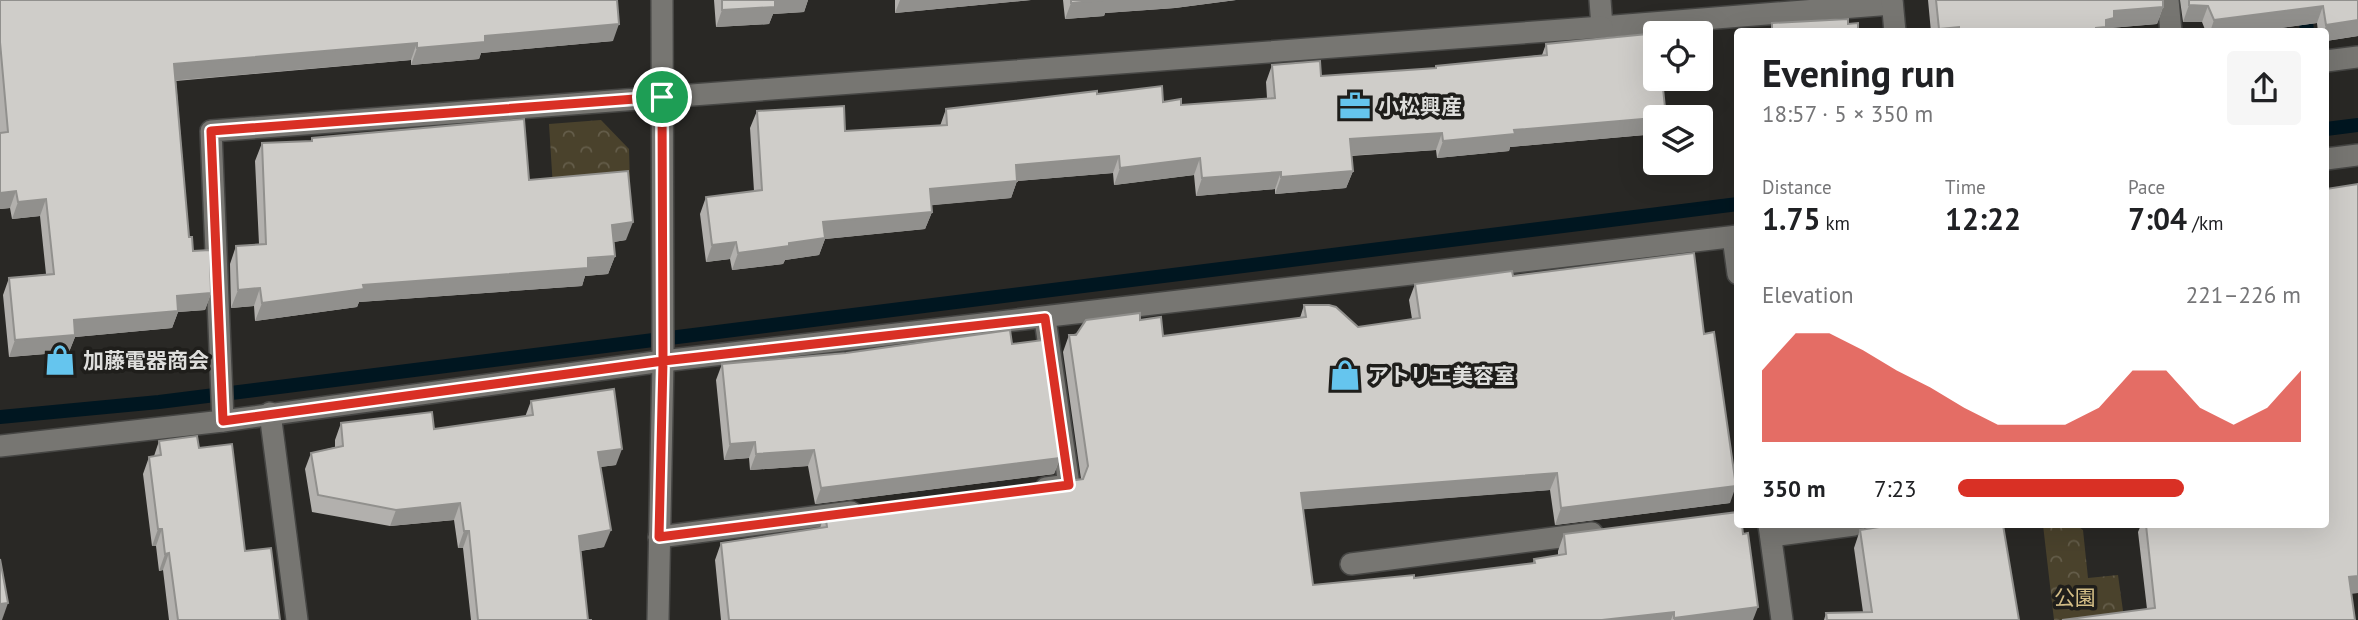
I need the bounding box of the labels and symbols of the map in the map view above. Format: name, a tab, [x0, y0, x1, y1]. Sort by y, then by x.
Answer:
pin	[632, 67, 692, 127]
office icon: 小松興産	[1338, 89, 1372, 123]
place label: 小松興産	[1378, 93, 1462, 120]
shop icon: 加藤電器商会	[43, 343, 77, 377]
place label: 加藤電器商会	[83, 347, 209, 374]
shop icon: アトリエ美容室	[1328, 358, 1362, 392]
place label: アトリエ美容室	[1368, 362, 1515, 389]
park label: 公園	[2054, 584, 2096, 611]

